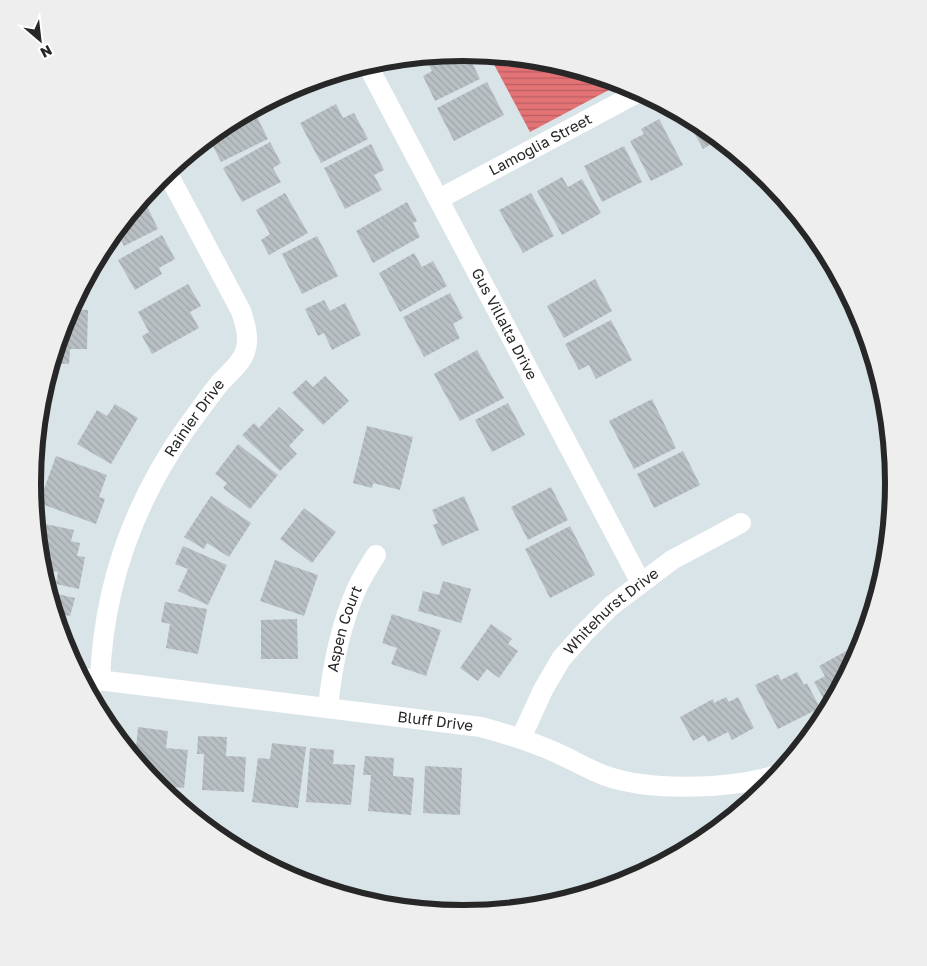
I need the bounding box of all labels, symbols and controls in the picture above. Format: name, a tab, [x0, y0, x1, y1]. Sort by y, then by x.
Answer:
north arrow	[15, 15, 65, 65]
text: N	[38, 42, 55, 62]
street label: Lamoglia Street	[485, 109, 595, 179]
street label: Gus Villalta Drive	[468, 265, 542, 383]
street label: Rainier Drive	[160, 375, 228, 460]
street label: Whitehurst Drive	[559, 563, 662, 658]
street label: Aspen Court	[323, 582, 365, 673]
street label: Bluff Drive	[397, 707, 475, 734]

